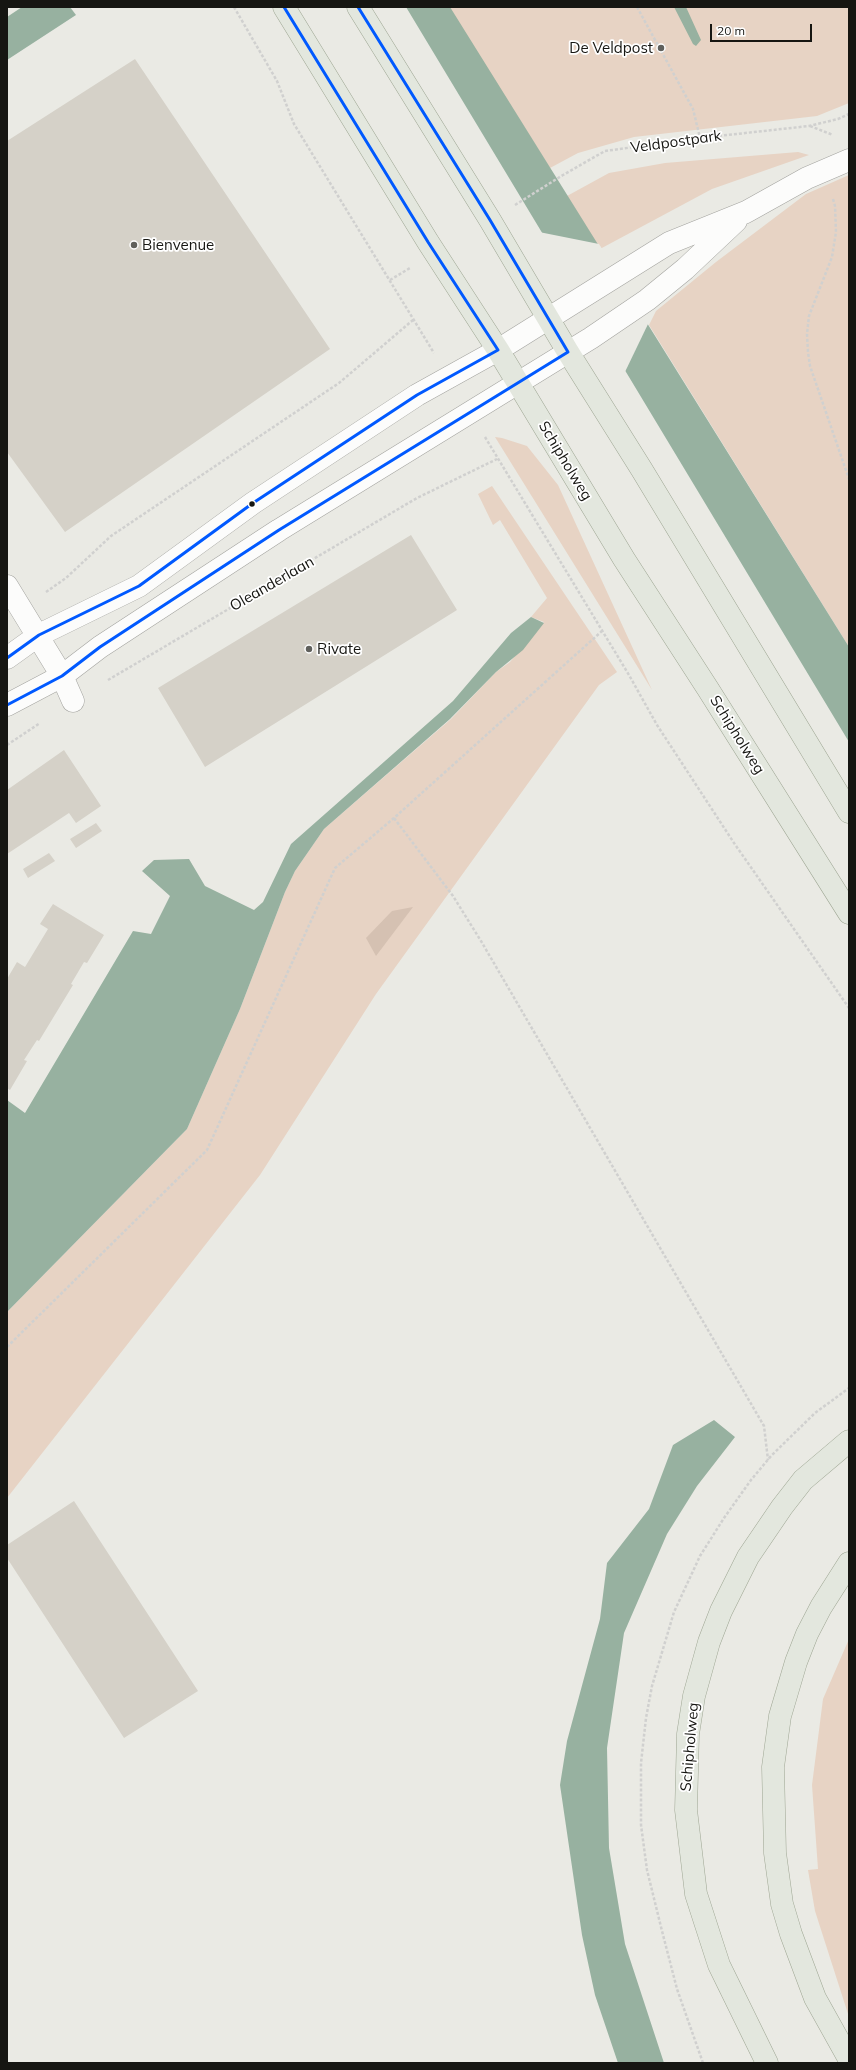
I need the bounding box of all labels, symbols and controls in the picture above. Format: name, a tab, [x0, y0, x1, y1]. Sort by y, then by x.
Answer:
scale bar	[712, 16, 814, 42]
text: 20 m	[717, 23, 745, 38]
place label: De Veldpost	[569, 39, 653, 57]
marker: De Veldpost	[656, 43, 666, 53]
street label: Veldpostpark	[629, 127, 723, 157]
place label: Bienvenue	[142, 236, 214, 254]
marker: Bienvenue	[129, 240, 139, 250]
street label: Schipholweg	[534, 418, 596, 504]
unlabelled marker	[247, 499, 257, 509]
street label: Oleanderlaan	[227, 553, 317, 615]
place label: Rivate	[317, 640, 361, 658]
marker: Rivate	[304, 644, 314, 654]
street label: Schipholweg	[706, 692, 768, 778]
street label: Schipholweg	[677, 1702, 703, 1792]

